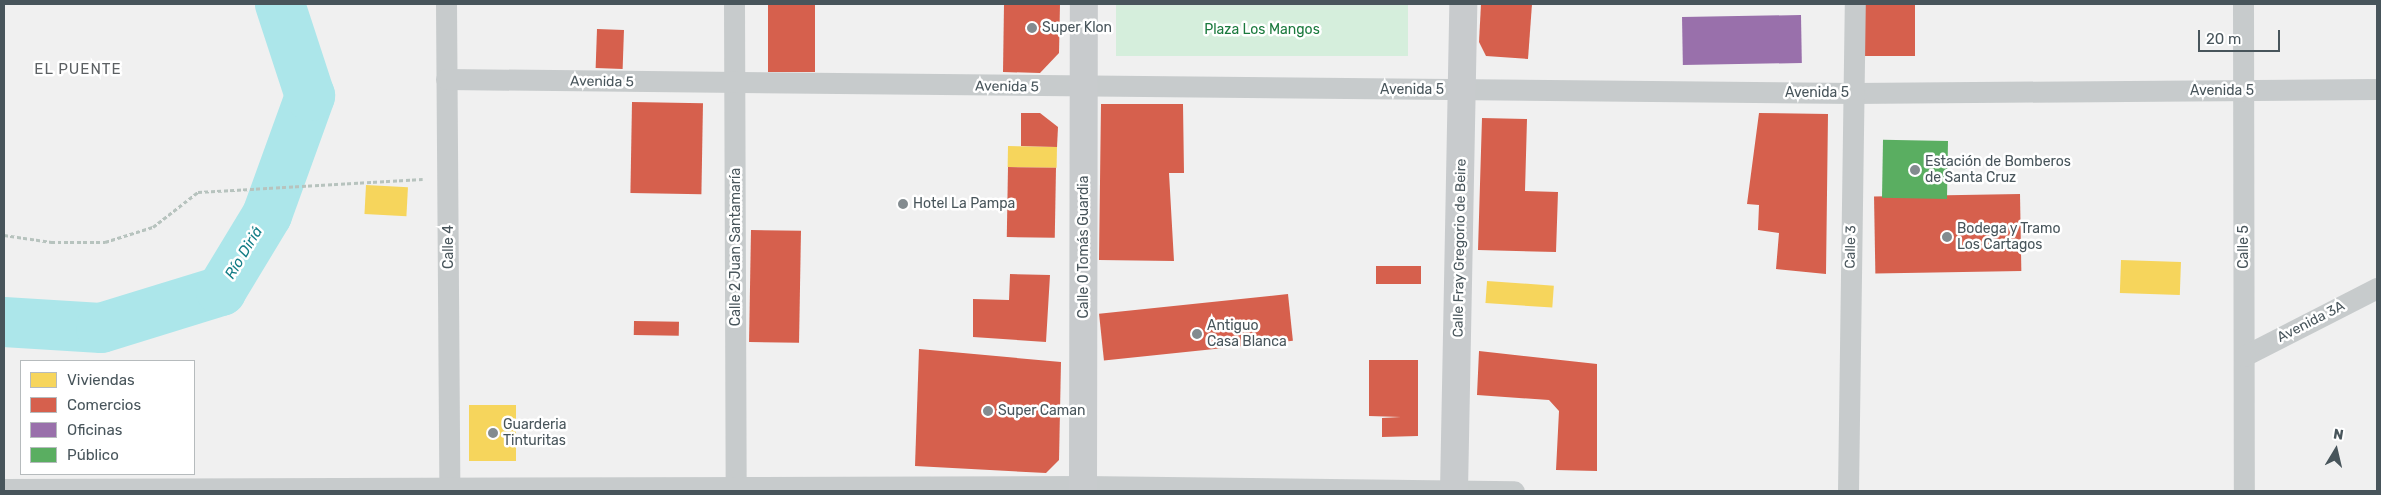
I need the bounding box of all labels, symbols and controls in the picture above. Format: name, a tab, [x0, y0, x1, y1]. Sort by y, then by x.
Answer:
place label: Super Klon	[1042, 20, 1112, 36]
scale bar	[2201, 20, 2284, 52]
marker: Super Klon	[1026, 22, 1038, 34]
park label: Plaza Los Mangos	[1204, 22, 1320, 38]
text: 20 m	[2206, 30, 2241, 48]
district label: EL PUENTE	[33, 61, 123, 79]
street label: Avenida 5	[570, 73, 634, 91]
street label: Avenida 5	[975, 78, 1039, 96]
street label: Avenida 5	[1380, 82, 1444, 98]
street label: Avenida 5	[2190, 83, 2254, 99]
street label: Avenida 5	[1785, 85, 1849, 101]
place label: Estación de Bomberos de Santa Cruz	[1925, 154, 2071, 186]
street label: Calle Fray Gregorio de Beire	[1450, 158, 1470, 338]
marker: Estación de Bomberos de Santa Cruz	[1909, 164, 1921, 176]
street label: Calle 2 Juan Santamaría	[728, 168, 744, 326]
street label: Calle 0 Tomás Guardia	[1076, 175, 1092, 319]
place label: Hotel La Pampa	[913, 196, 1015, 212]
marker: Hotel La Pampa	[897, 198, 909, 210]
place label: Bodega y Tramo Los Cartagos	[1957, 221, 2062, 253]
water label: Río Diriá	[221, 224, 267, 282]
street label: Calle 4	[441, 225, 457, 269]
street label: Calle 3	[1842, 225, 1860, 269]
street label: Calle 5	[2236, 225, 2252, 269]
marker: Bodega y Tramo Los Cartagos	[1941, 231, 1953, 243]
street label: Avenida 3A	[2274, 298, 2348, 346]
place label: Antiguo Casa Blanca	[1207, 318, 1287, 351]
marker: Antiguo Casa Blanca	[1191, 328, 1203, 340]
legend	[20, 360, 195, 475]
text: Viviendas	[67, 371, 135, 389]
text: Comercios	[67, 396, 141, 414]
place label: Super Caman	[998, 403, 1086, 419]
marker: Super Caman	[982, 405, 994, 417]
place label: Guarderia Tinturitas	[503, 417, 566, 450]
text: Oficinas	[67, 421, 122, 439]
north arrow	[2311, 425, 2361, 475]
text: N	[2332, 426, 2345, 444]
marker: Guarderia Tinturitas	[487, 427, 499, 439]
text: Público	[67, 446, 119, 464]

